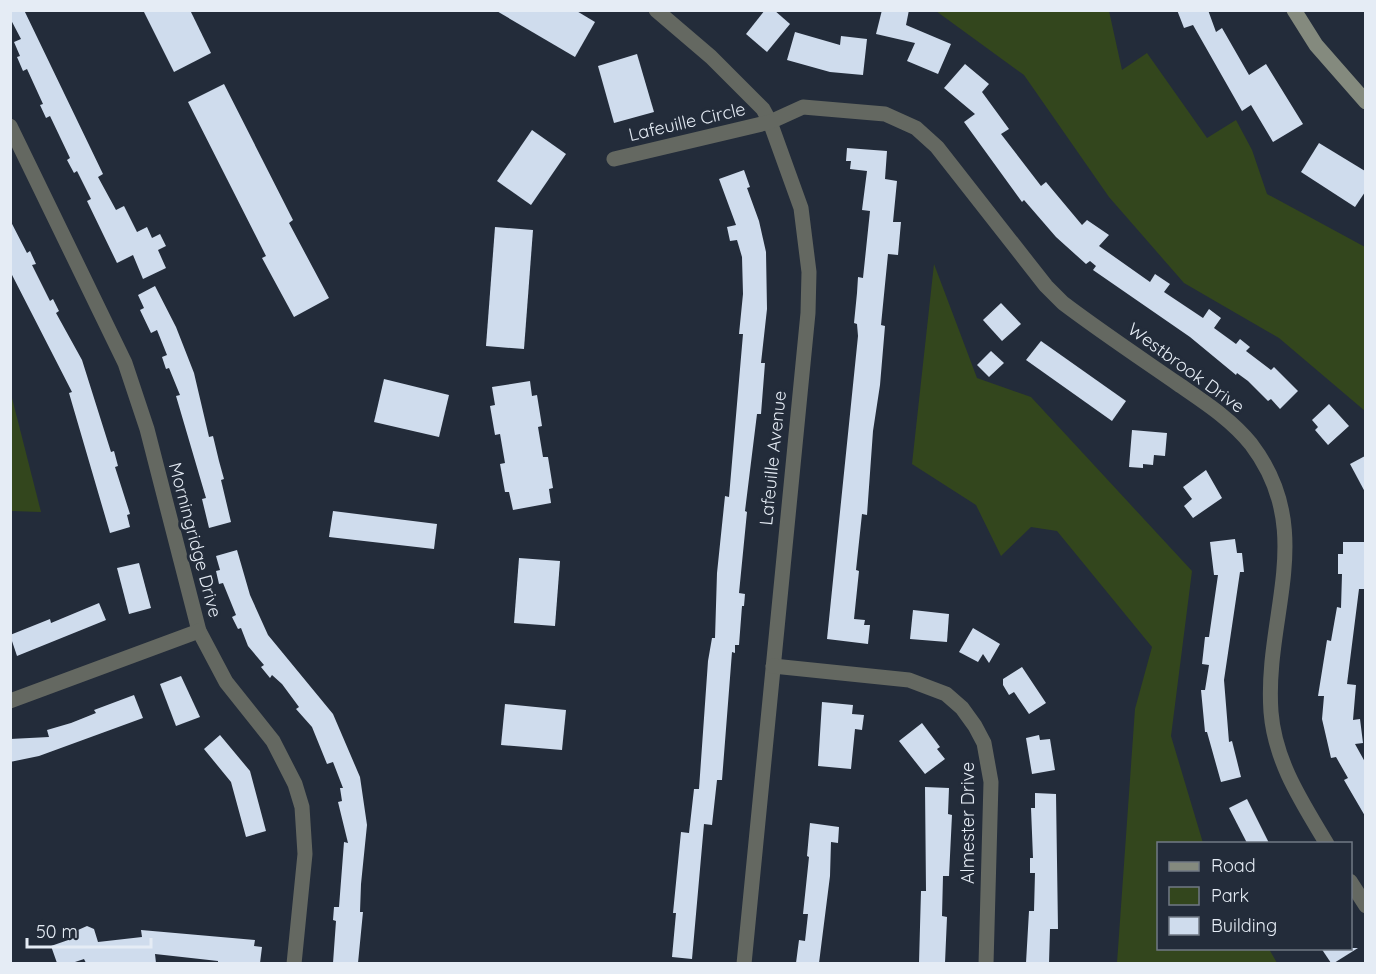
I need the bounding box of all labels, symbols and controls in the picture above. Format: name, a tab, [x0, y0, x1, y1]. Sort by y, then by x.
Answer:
street label: Lafeuille Circle	[626, 97, 748, 146]
street label: Westbrook Drive	[1123, 317, 1249, 418]
street label: Lafeuille Avenue	[754, 389, 791, 526]
street label: Morningridge Drive	[164, 460, 227, 620]
street label: Almester Drive	[956, 762, 979, 884]
legend	[1157, 842, 1352, 950]
text: Road	[1211, 854, 1256, 877]
text: Park	[1211, 884, 1249, 907]
scale bar	[27, 911, 152, 949]
text: Building	[1211, 914, 1277, 937]
text: 50 m	[36, 920, 78, 943]

